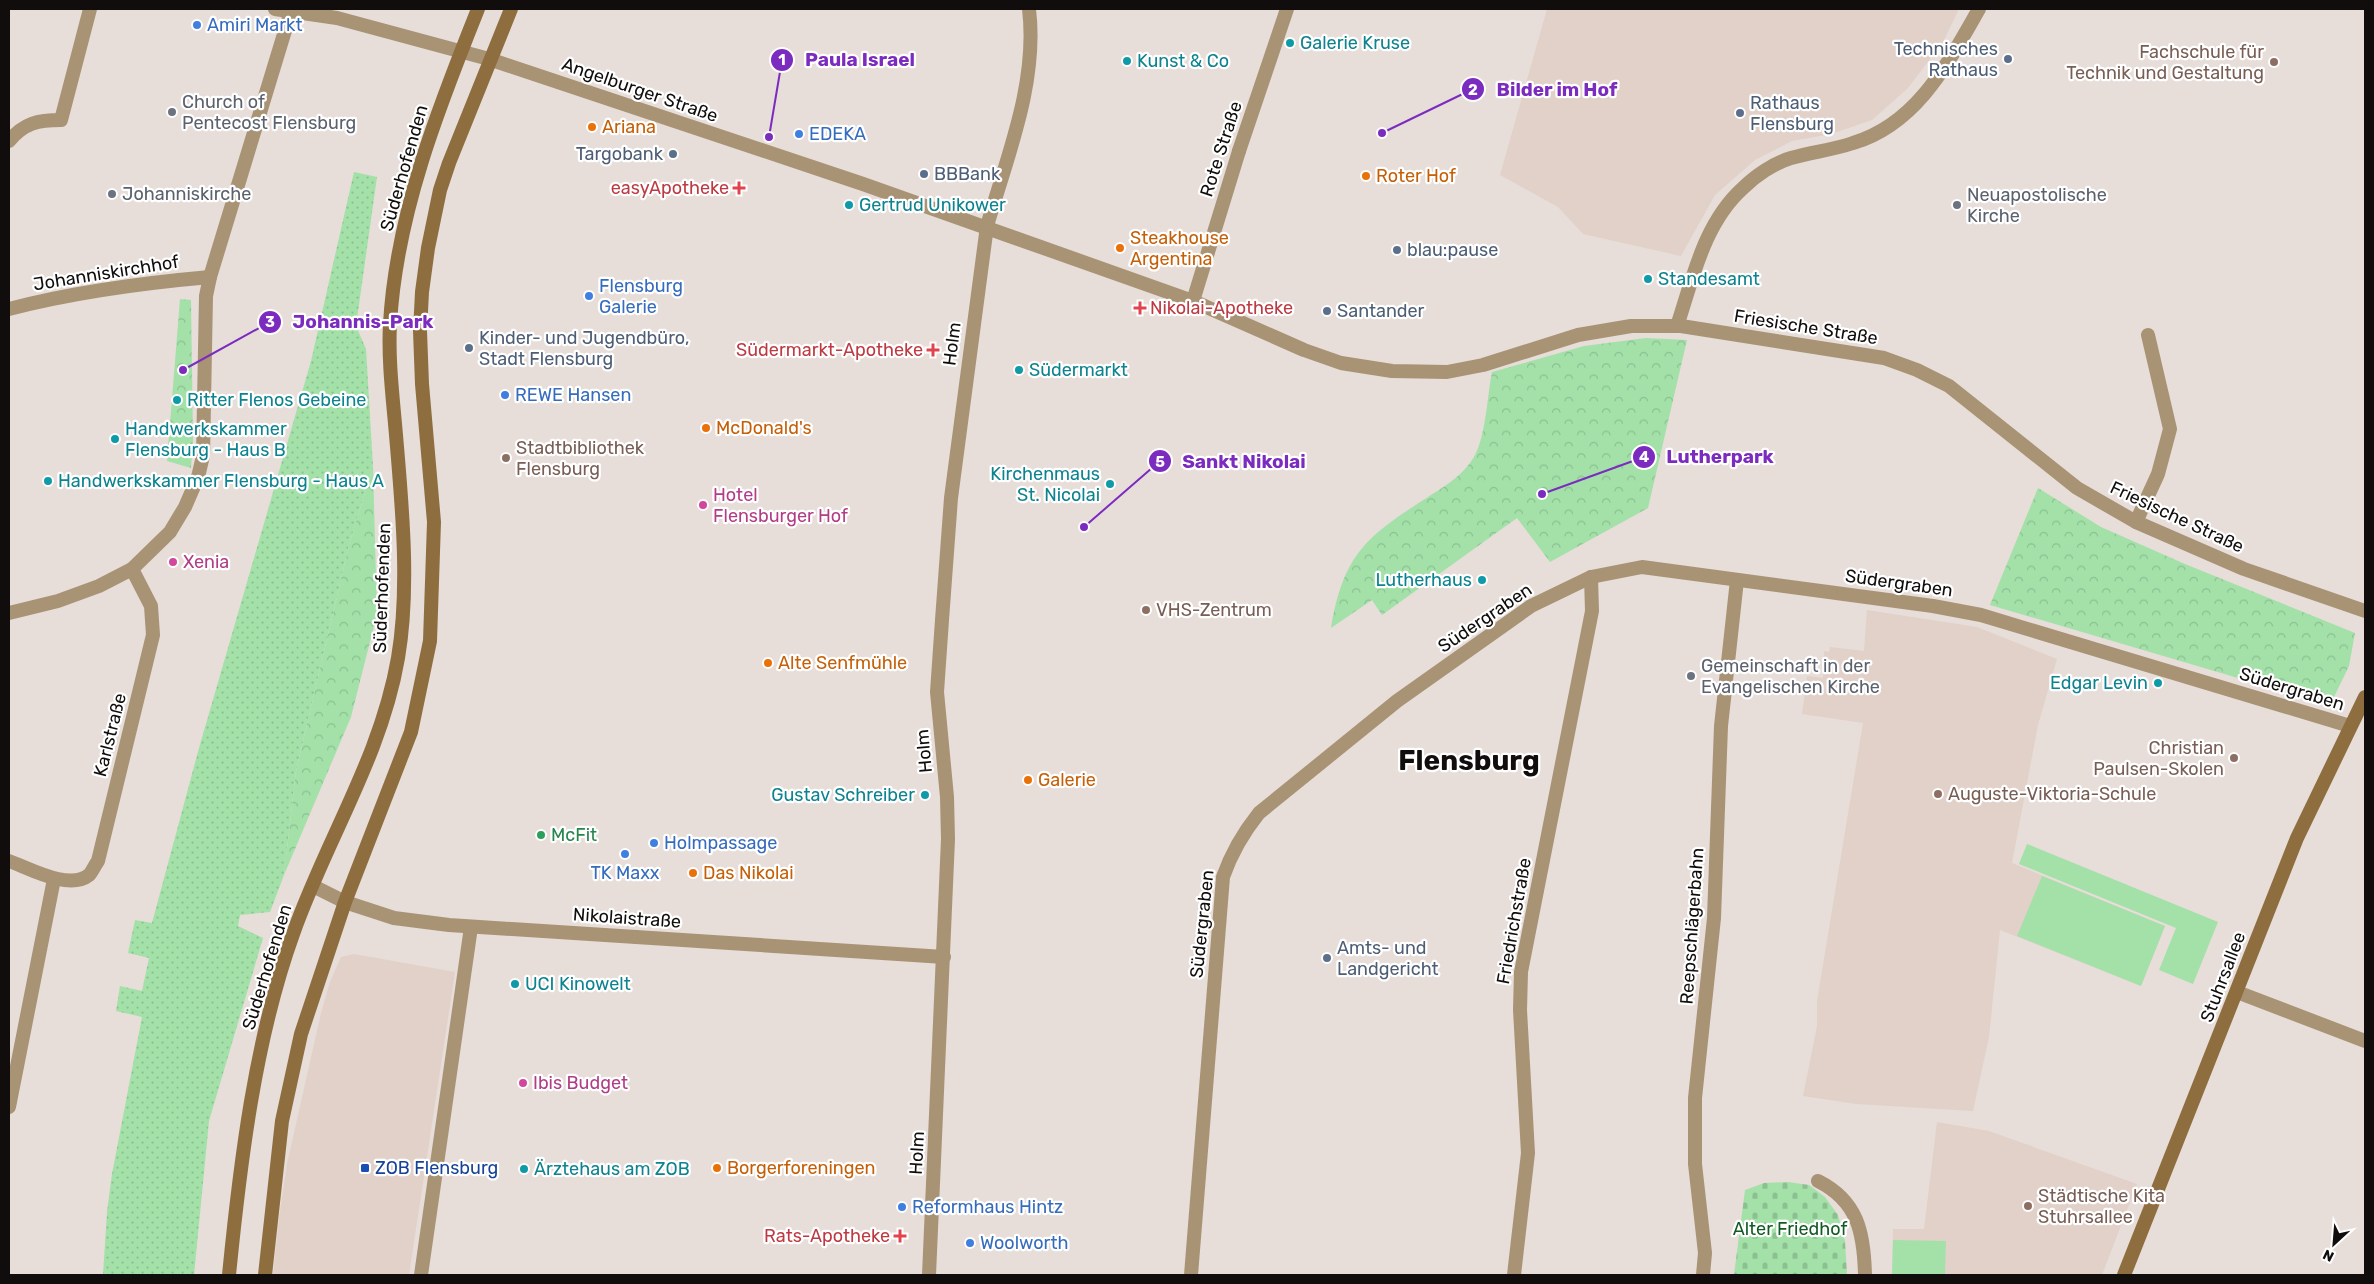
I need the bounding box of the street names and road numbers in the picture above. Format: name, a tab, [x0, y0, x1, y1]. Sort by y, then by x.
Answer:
street label: Angelburger Straße	[559, 53, 721, 127]
street label: Rote Straße	[1195, 99, 1247, 199]
street label: Süderhofenden	[375, 102, 433, 234]
street label: Johanniskirchhof	[32, 251, 181, 295]
street label: Friesische Straße	[1733, 305, 1879, 349]
street label: Holm	[938, 321, 966, 367]
street label: Friesische Straße	[2107, 476, 2247, 558]
street label: Süderhofenden	[369, 523, 395, 653]
street label: Südergraben	[1844, 565, 1954, 601]
street label: Südergraben	[1434, 579, 1536, 657]
street label: Südergraben	[2237, 663, 2347, 715]
street label: Karlstraße	[89, 691, 131, 779]
street label: Holm	[911, 728, 937, 774]
street label: Reepschlägerbahn	[1676, 847, 1708, 1005]
street label: Friedrichstraße	[1492, 856, 1536, 986]
street label: Südergraben	[1185, 869, 1219, 979]
street label: Süderhofenden	[237, 901, 297, 1033]
street label: Nikolaistraße	[572, 903, 682, 933]
street label: Stuhrsallee	[2196, 929, 2250, 1025]
street label: Holm	[905, 1131, 929, 1175]

